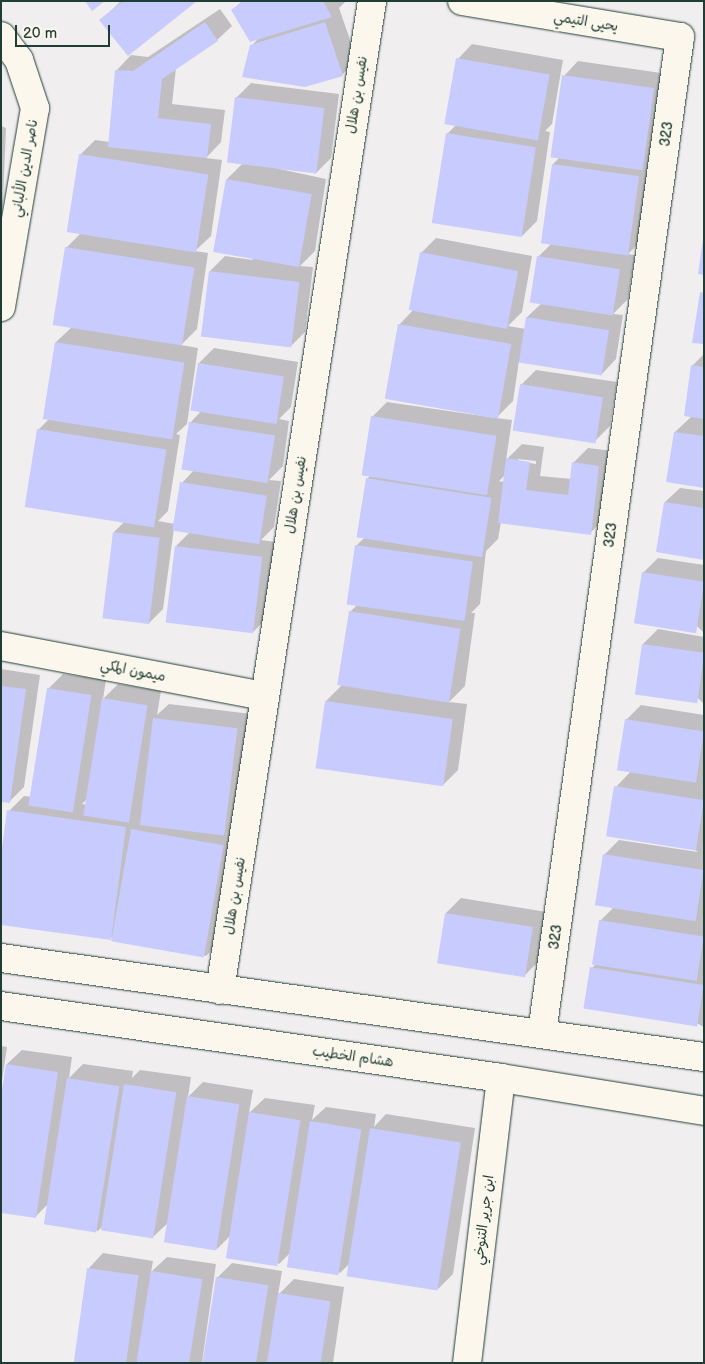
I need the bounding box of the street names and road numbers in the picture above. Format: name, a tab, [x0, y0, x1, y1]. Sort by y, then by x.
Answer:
street label: يحيى التيمي	[552, 9, 620, 35]
street label: نفيس بن هلال	[343, 55, 371, 135]
street label: ناصر الدين الألباني	[8, 117, 42, 219]
street label: 323	[657, 120, 677, 148]
street label: نفيس بن هلال	[282, 455, 310, 535]
street label: 323	[601, 521, 621, 549]
street label: ميمون المكي	[99, 656, 167, 686]
street label: نفيس بن هلال	[221, 856, 249, 936]
street label: 323	[546, 923, 566, 951]
street label: هشام الخطيب	[311, 1043, 395, 1071]
street label: ابن جرير التنوخي	[470, 1174, 498, 1266]

